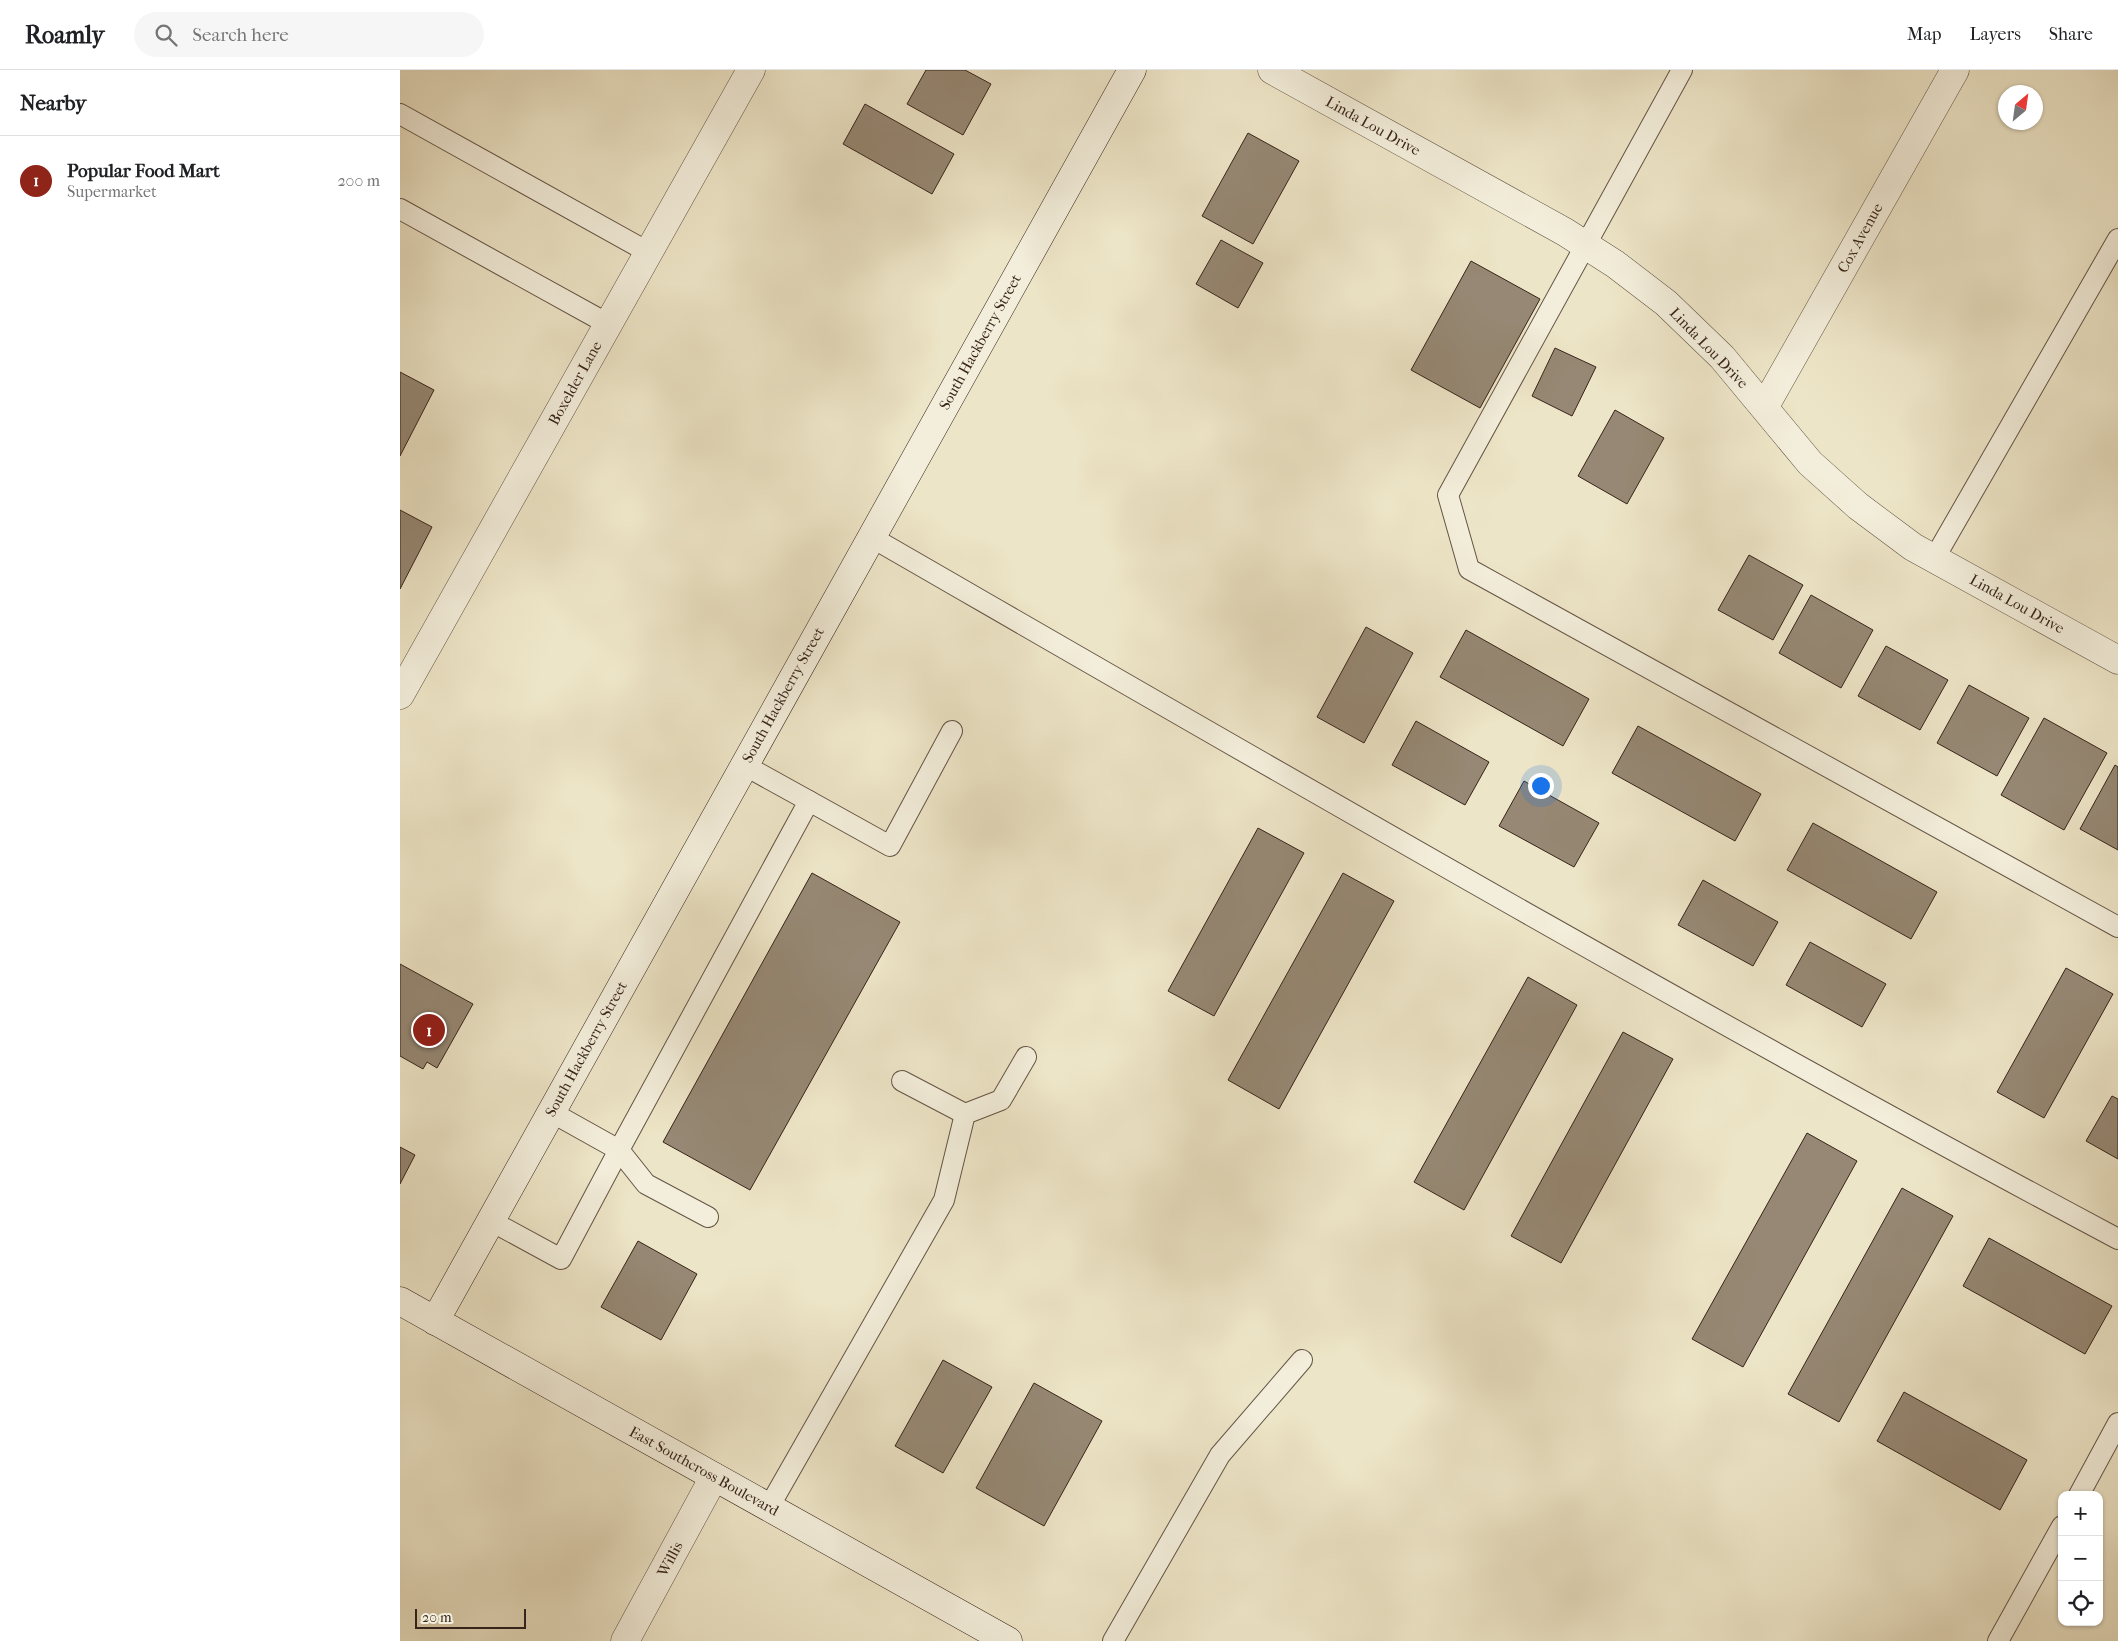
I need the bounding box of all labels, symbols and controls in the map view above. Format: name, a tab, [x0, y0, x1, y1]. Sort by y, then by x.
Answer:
search box	[134, 12, 484, 57]
text: Roamly	[25, 21, 104, 49]
icon: search	[152, 21, 180, 49]
text: Search here	[192, 24, 289, 46]
text: Map	[1907, 24, 1941, 45]
text: Layers	[1969, 24, 2021, 45]
text: Share	[2049, 24, 2093, 45]
north arrow	[1998, 85, 2043, 130]
text: Nearby	[20, 91, 86, 115]
street label: Linda Lou Drive	[1323, 93, 1424, 160]
text: Popular Food Mart	[67, 160, 220, 182]
text: 1	[33, 171, 39, 190]
text: 200 m	[337, 171, 380, 190]
text: Supermarket	[67, 182, 157, 201]
street label: Cox Avenue	[1833, 200, 1887, 276]
street label: South Hackberry Street	[935, 270, 1025, 413]
street label: Linda Lou Drive	[1666, 304, 1752, 393]
street label: Boxelder Lane	[545, 337, 606, 428]
street label: Linda Lou Drive	[1967, 571, 2068, 638]
street label: South Hackberry Street	[738, 623, 828, 766]
your location	[1528, 773, 1554, 799]
street label: South Hackberry Street	[541, 977, 631, 1120]
pin: 1	[413, 1011, 445, 1049]
street label: East Southcross Boulevard	[626, 1422, 783, 1520]
map controls	[2058, 1491, 2103, 1626]
button: +	[2058, 1491, 2103, 1536]
button: −	[2058, 1536, 2103, 1581]
street label: Willis	[653, 1538, 687, 1581]
button: locate	[2058, 1581, 2103, 1626]
scale bar	[415, 1606, 526, 1629]
text: 20 m	[422, 1609, 452, 1626]

